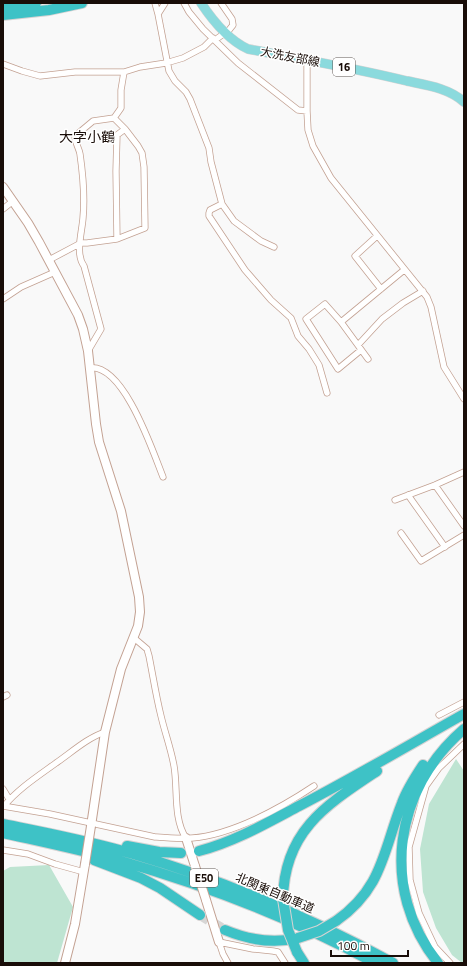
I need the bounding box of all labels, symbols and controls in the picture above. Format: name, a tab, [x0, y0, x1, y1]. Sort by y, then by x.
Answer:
street label: 大洗友部線	[259, 41, 321, 72]
road number: 16	[333, 58, 355, 76]
district label: 大字小鶴	[59, 126, 115, 147]
street label: 北関東自動車道	[233, 867, 318, 918]
road number: E50	[190, 869, 218, 887]
scale bar	[331, 932, 408, 958]
text: 100 m	[337, 936, 370, 955]

